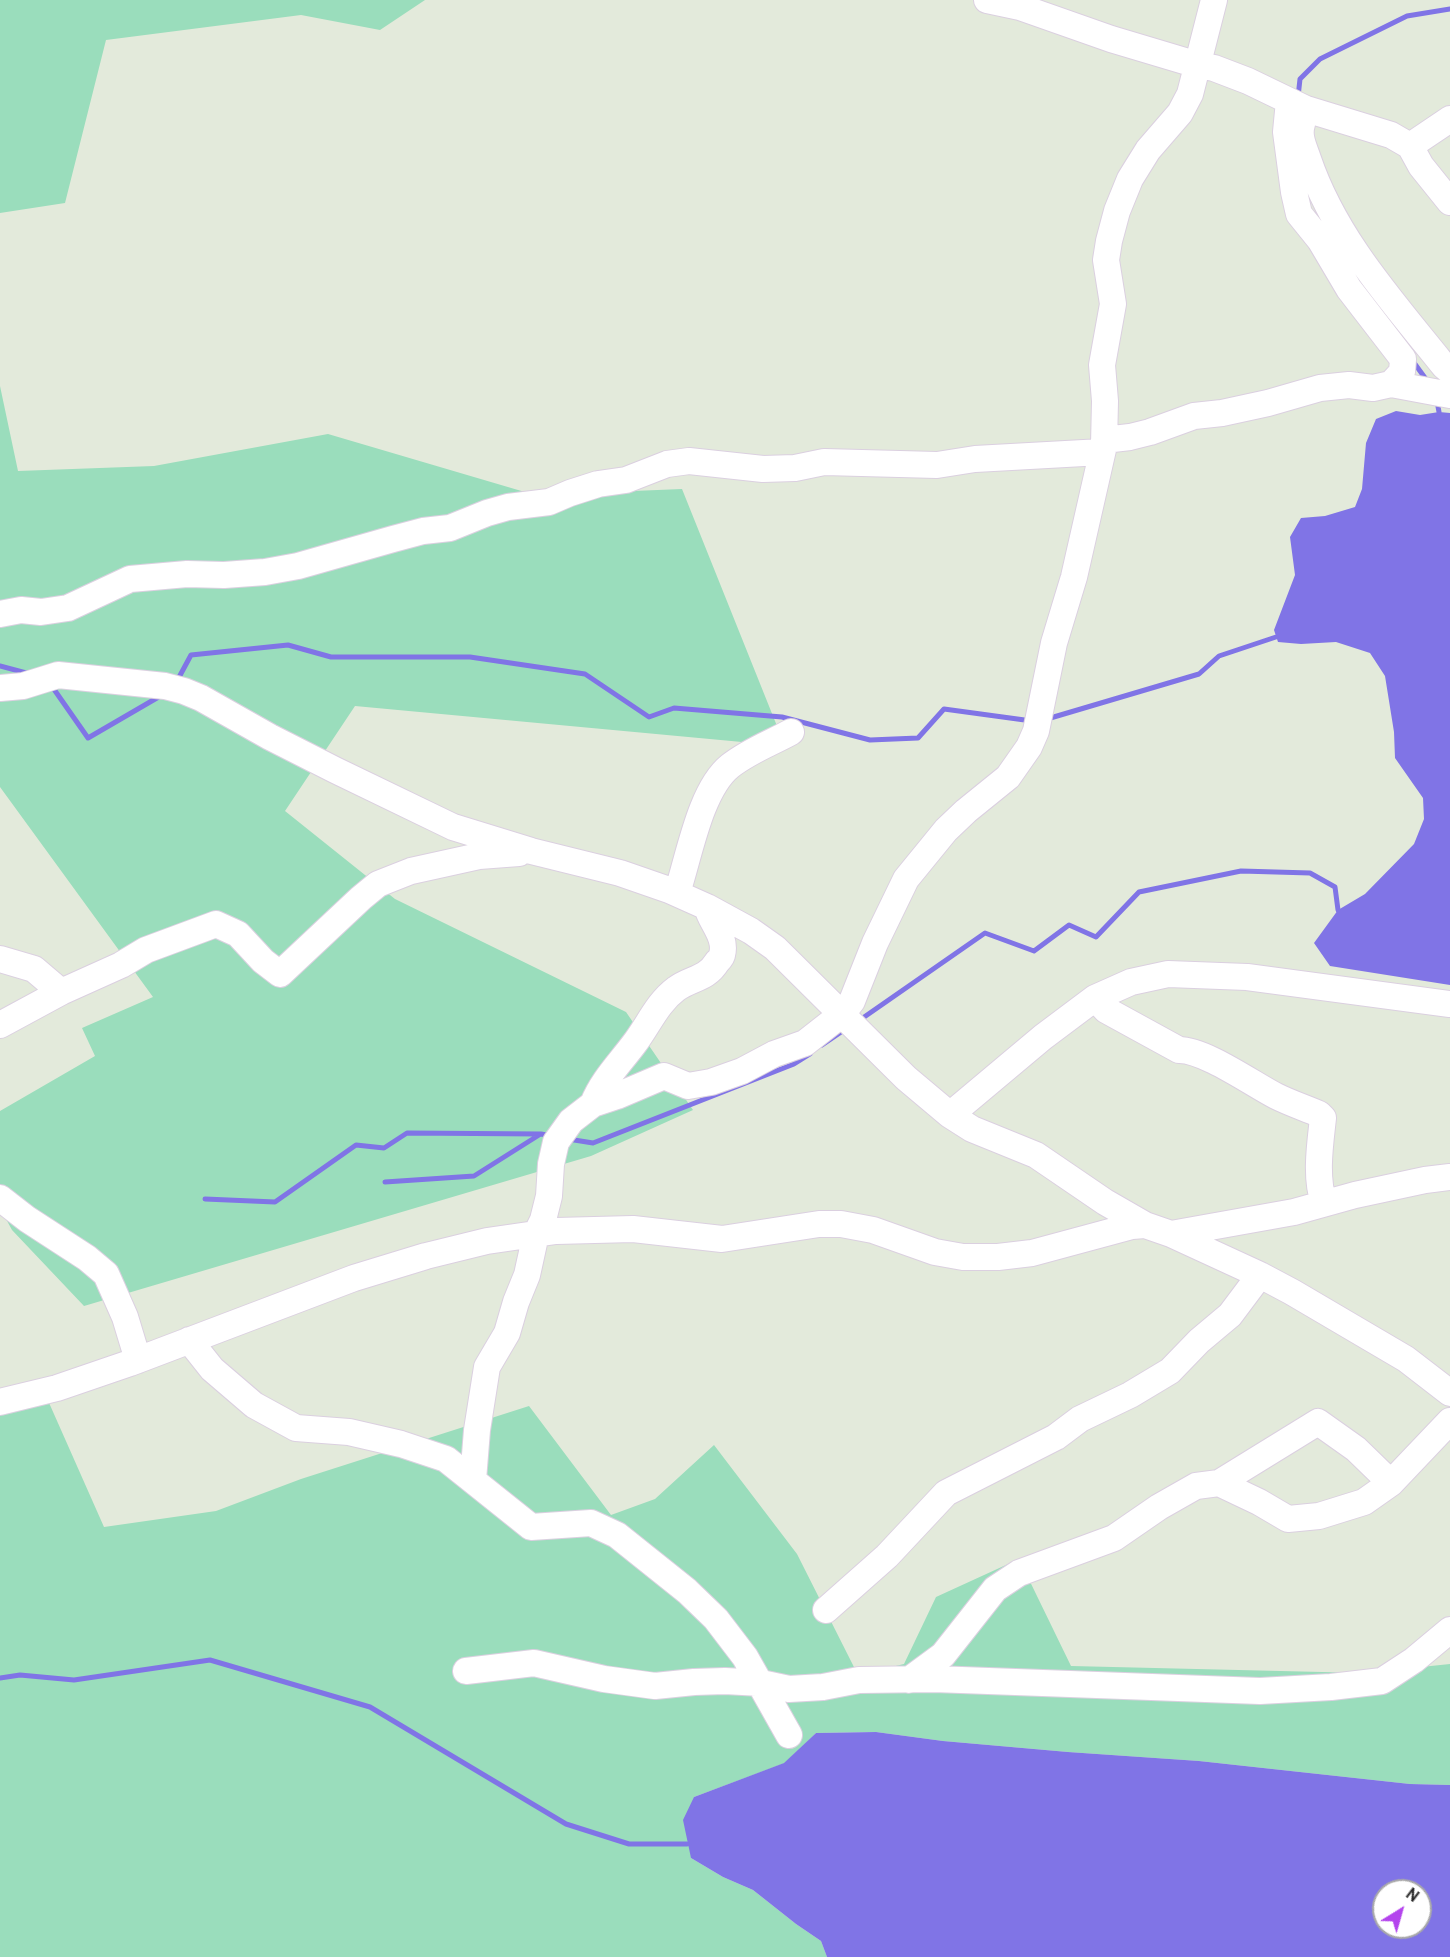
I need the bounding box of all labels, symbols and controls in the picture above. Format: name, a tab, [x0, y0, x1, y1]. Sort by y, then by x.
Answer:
north arrow	[1372, 1879, 1432, 1939]
text: N	[1401, 1885, 1422, 1908]

